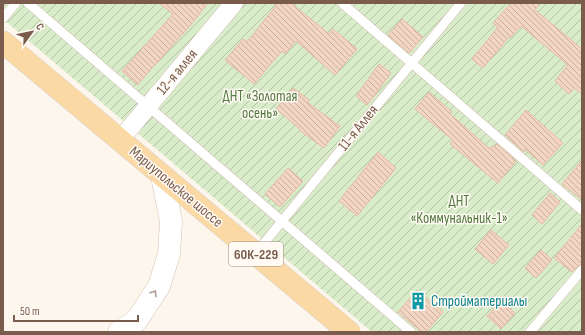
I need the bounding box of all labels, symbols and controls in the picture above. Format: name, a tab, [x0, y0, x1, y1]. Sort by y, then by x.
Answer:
north arrow	[12, 12, 52, 52]
text: С	[33, 21, 47, 33]
street label: 12-я аллея	[152, 45, 202, 99]
park label: ДНТ «Золотая осень»	[223, 87, 297, 123]
street label: 11-я Аллея	[334, 101, 382, 155]
street label: Мариупольское шоссе	[125, 142, 227, 232]
park label: ДНТ «Коммунальник-1»	[410, 192, 508, 228]
road number: 60К-229	[229, 242, 283, 266]
one-way arrow	[149, 290, 157, 297]
building icon: Стройматериалы	[408, 291, 428, 311]
place label: Стройматериалы	[431, 292, 527, 311]
scale bar	[14, 297, 138, 323]
text: 50 m	[20, 304, 40, 319]

